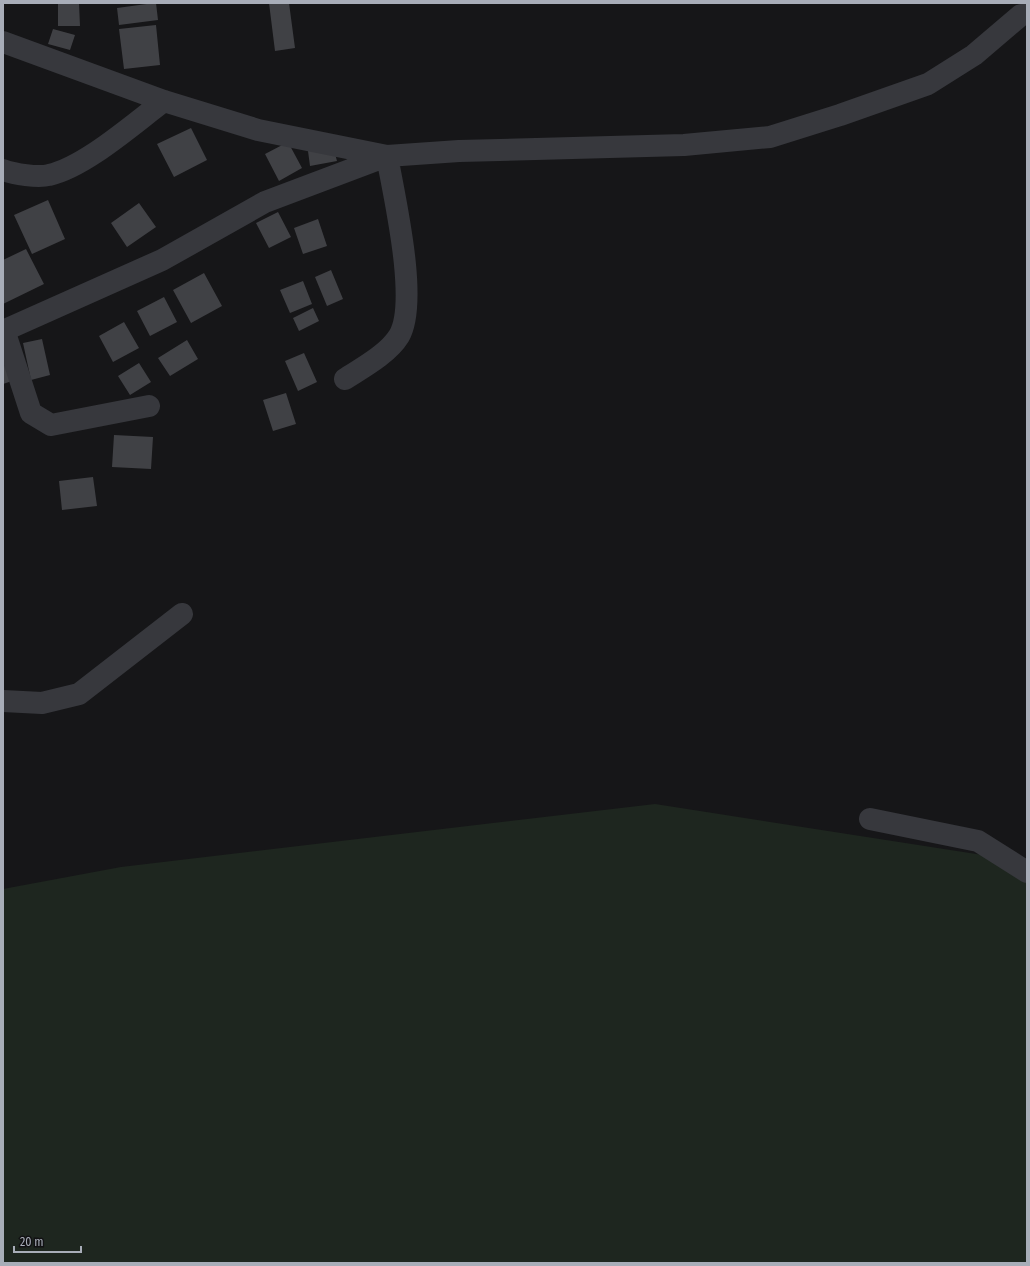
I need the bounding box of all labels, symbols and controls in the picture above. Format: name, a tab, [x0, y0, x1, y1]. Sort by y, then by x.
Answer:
scale bar	[14, 1228, 81, 1254]
text: 20 m	[20, 1235, 44, 1249]

